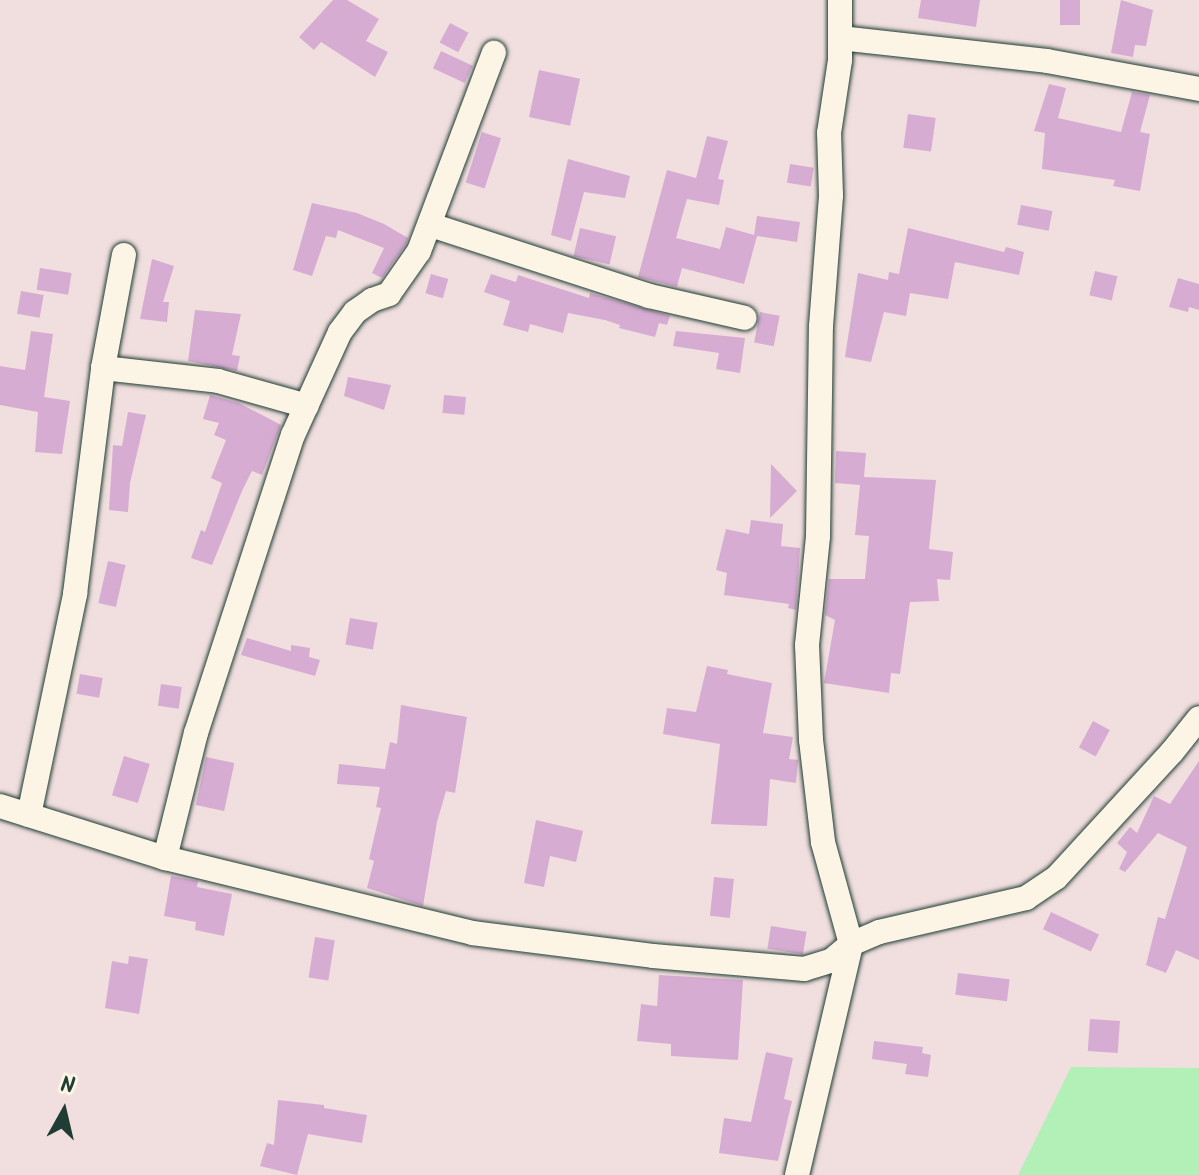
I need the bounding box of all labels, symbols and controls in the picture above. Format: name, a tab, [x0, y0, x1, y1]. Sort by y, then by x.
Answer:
text: N	[58, 1068, 77, 1105]
north arrow	[24, 1071, 104, 1151]

